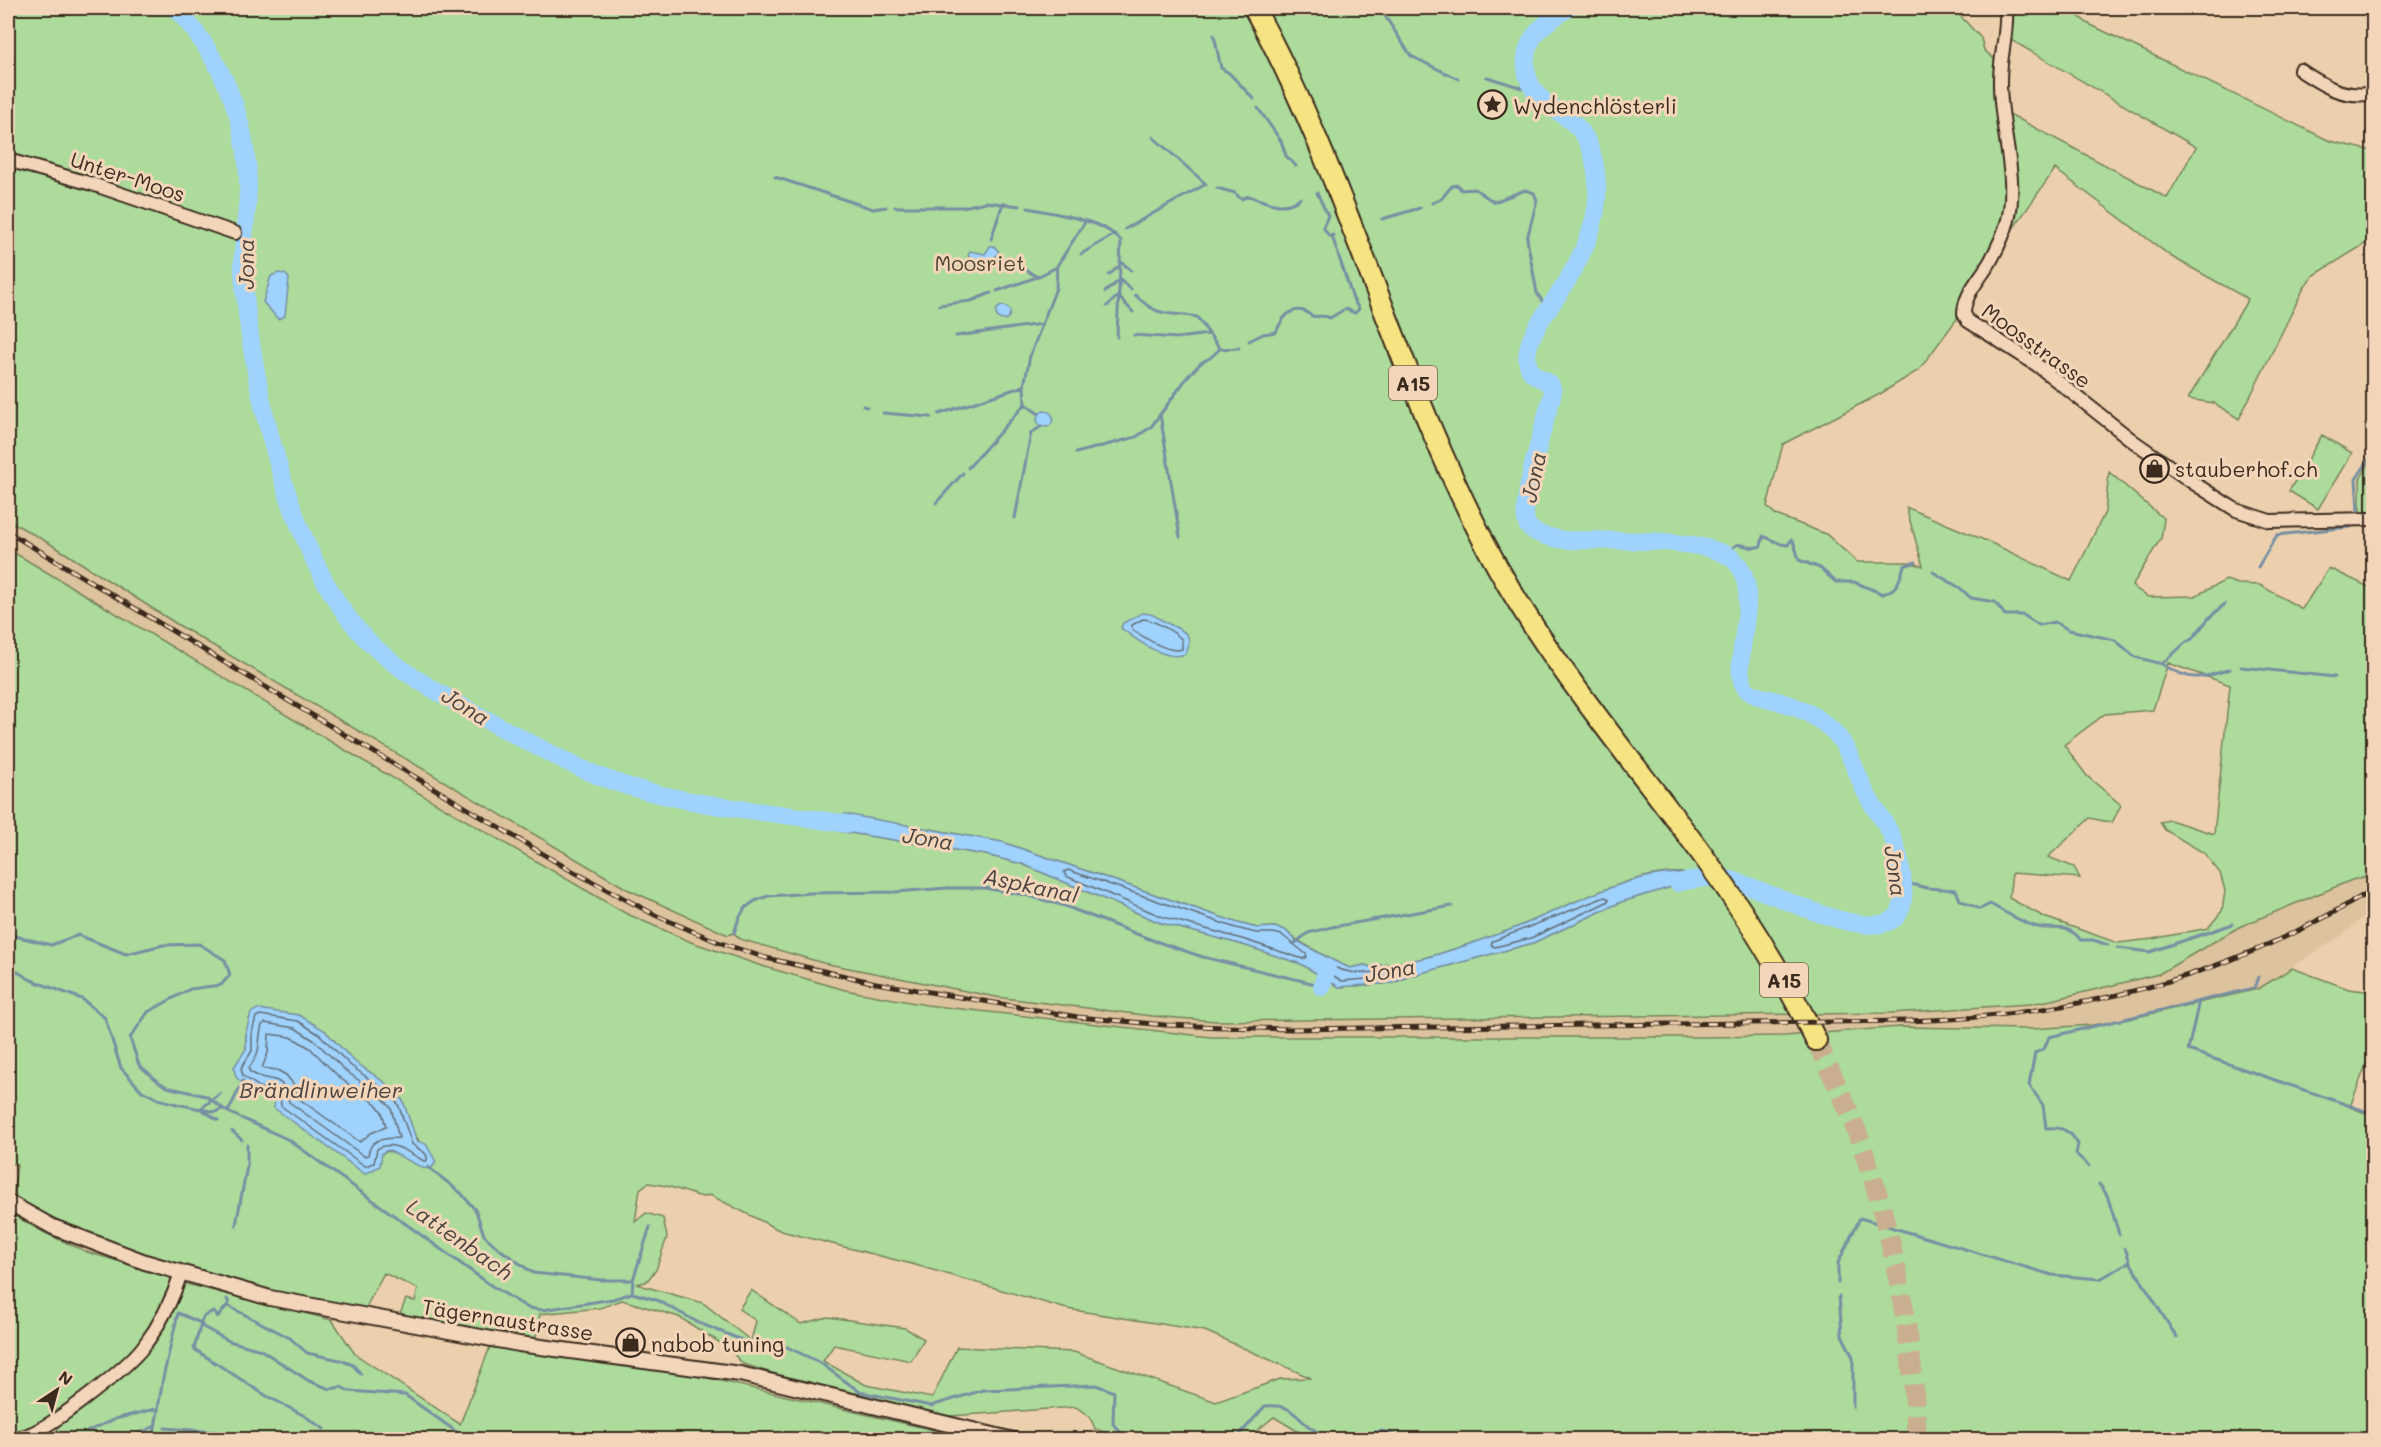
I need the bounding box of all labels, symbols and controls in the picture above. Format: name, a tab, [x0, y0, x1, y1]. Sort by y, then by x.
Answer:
place icon: Wydenchlösterli	[1476, 89, 1508, 121]
place label: Wydenchlösterli	[1513, 92, 1677, 119]
street label: Unter-Moos	[67, 145, 189, 207]
water label: Jona	[231, 238, 260, 290]
park label: Moosriet	[934, 249, 1026, 276]
street label: Moosstrasse	[1977, 296, 2097, 394]
road number: A15	[1389, 366, 1437, 400]
water label: Jona	[1514, 449, 1552, 505]
shop icon: stauberhof.ch	[2138, 452, 2170, 484]
place label: stauberhof.ch	[2175, 455, 2318, 482]
water label: Jona	[437, 680, 495, 732]
water label: Jona	[901, 820, 955, 856]
water label: Jona	[1878, 844, 1914, 898]
water label: Aspkanal	[981, 861, 1082, 909]
water label: Jona	[1362, 951, 1418, 989]
road number: A15	[1760, 963, 1808, 997]
water label: Brändlinweiher	[239, 1075, 403, 1104]
water label: Lattenbach	[401, 1192, 519, 1286]
street label: Tägernaustrasse	[420, 1292, 596, 1346]
shop icon: nabob tuning	[614, 1327, 646, 1359]
place label: nabob tuning	[651, 1330, 784, 1357]
north arrow	[27, 1360, 87, 1420]
text: N	[55, 1365, 77, 1390]

